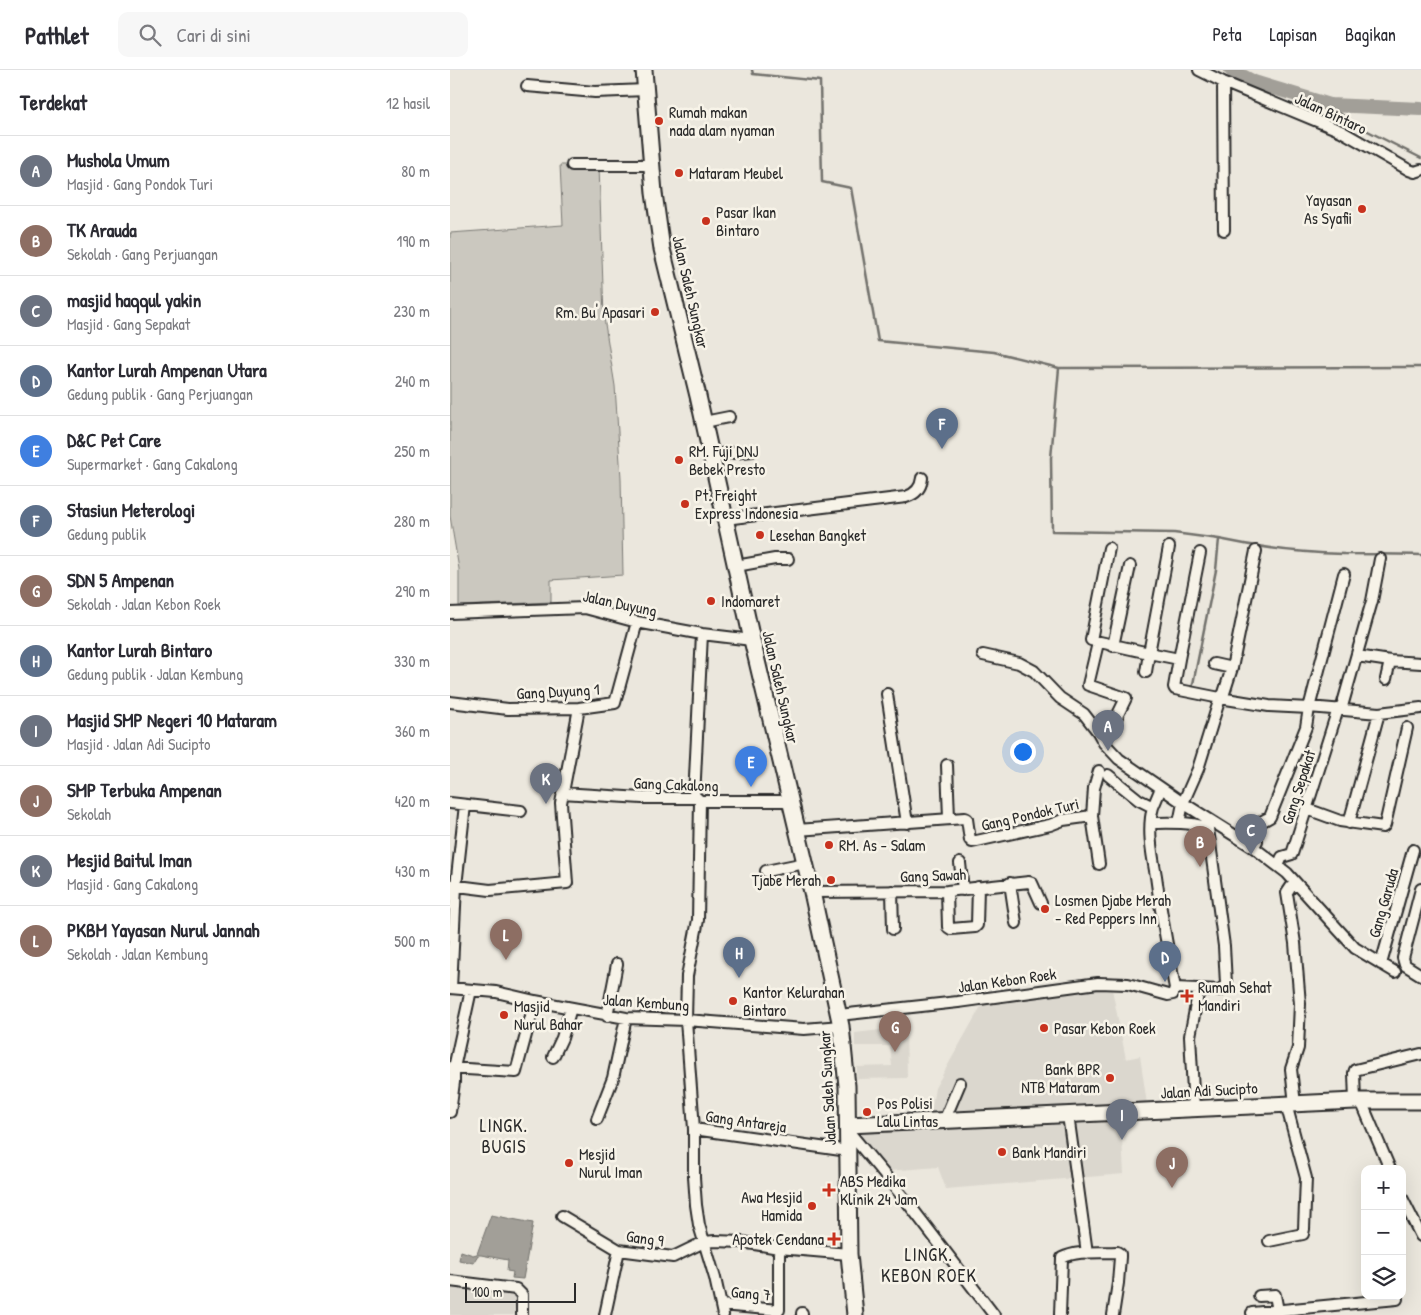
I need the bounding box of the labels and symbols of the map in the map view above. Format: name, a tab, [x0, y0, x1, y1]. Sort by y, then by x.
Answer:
street label: Jalan Bintaro	[1291, 87, 1371, 139]
place label: Rumah makan nada alam nyaman	[669, 101, 775, 141]
marker: Rumah makan nada alam nyaman	[653, 115, 665, 127]
place label: Mataram Meubel	[689, 162, 784, 184]
marker: Mataram Meubel	[673, 167, 685, 179]
place label: Yayasan As Syafii	[1304, 189, 1352, 229]
place label: Pasar Ikan Bintaro	[716, 201, 776, 241]
marker: Yayasan As Syafii	[1356, 203, 1368, 215]
marker: Pasar Ikan Bintaro	[700, 215, 712, 227]
street label: Jalan Saleh Sungkar	[667, 233, 715, 351]
place label: Rm. Bu' Apasari	[556, 301, 645, 323]
marker: Rm. Bu' Apasari	[649, 306, 661, 318]
pin: F	[926, 408, 958, 449]
place label: RM. Fuji DNJ Bebek Presto	[689, 440, 766, 480]
marker: RM. Fuji DNJ Bebek Presto	[673, 454, 685, 466]
place label: Pt. Freight Express Indonesia	[695, 484, 798, 524]
marker: Pt. Freight Express Indonesia	[679, 498, 691, 510]
place label: Lesehan Bangket	[770, 524, 866, 546]
marker: Lesehan Bangket	[754, 529, 766, 541]
street label: Jalan Duyung	[581, 584, 659, 622]
place label: Indomaret	[721, 590, 780, 612]
marker: Indomaret	[705, 595, 717, 607]
street label: Jalan Saleh Sungkar	[757, 628, 805, 746]
street label: Gang Duyung 1	[516, 678, 600, 704]
pin: A	[1092, 710, 1124, 751]
your location	[1010, 739, 1036, 765]
pin: E	[735, 746, 767, 787]
street label: Gang Sepakat	[1276, 746, 1321, 827]
pin: K	[530, 763, 562, 804]
street label: Gang Cakalong	[633, 772, 719, 796]
street label: Gang Pondok Turi	[979, 792, 1081, 836]
pin: C	[1235, 814, 1267, 855]
pin: B	[1184, 826, 1216, 867]
place label: RM. As - Salam	[839, 834, 926, 856]
marker: RM. As - Salam	[823, 839, 835, 851]
street label: Gang Sawah	[900, 863, 967, 887]
street label: Gang Garuda	[1363, 866, 1403, 940]
place label: Tjabe Merah	[752, 869, 821, 891]
marker: Tjabe Merah	[825, 874, 837, 886]
place label: Losmen Djabe Merah - Red Peppers Inn	[1055, 889, 1171, 929]
marker: Losmen Djabe Merah - Red Peppers Inn	[1039, 903, 1051, 915]
pin: L	[490, 919, 522, 960]
pin: H	[723, 937, 755, 978]
pin: D	[1149, 941, 1181, 982]
street label: Jalan Kebon Roek	[956, 962, 1058, 998]
place label: Rumah Sehat Mandiri	[1198, 976, 1272, 1016]
place label: Kantor Kelurahan Bintaro	[743, 981, 845, 1021]
street label: Jalan Kembung	[602, 988, 690, 1016]
marker: Rumah Sehat Mandiri	[1180, 989, 1194, 1003]
place label: Masjid Nurul Bahar	[514, 995, 583, 1035]
marker: Kantor Kelurahan Bintaro	[727, 995, 739, 1007]
marker: Masjid Nurul Bahar	[498, 1009, 510, 1021]
pin: G	[879, 1011, 911, 1052]
place label: Pasar Kebon Roek	[1054, 1017, 1156, 1039]
marker: Pasar Kebon Roek	[1038, 1022, 1050, 1034]
street label: Jalan Saleh Sungkar	[813, 1030, 841, 1146]
place label: Bank BPR NTB Mataram	[1021, 1058, 1100, 1098]
marker: Bank BPR NTB Mataram	[1104, 1072, 1116, 1084]
street label: Jalan Adi Sucipto	[1160, 1076, 1259, 1104]
place label: Pos Polisi Lalu Lintas	[877, 1092, 938, 1132]
pin: I	[1106, 1099, 1138, 1140]
street label: Gang Antareja	[704, 1104, 788, 1138]
marker: Pos Polisi Lalu Lintas	[861, 1106, 873, 1118]
district label: LINGK. BUGIS	[480, 1113, 528, 1159]
place label: Bank Mandiri	[1012, 1141, 1087, 1163]
place label: Mesjid Nurul Iman	[579, 1143, 643, 1183]
marker: Bank Mandiri	[996, 1146, 1008, 1158]
pin: J	[1156, 1147, 1188, 1188]
marker: Mesjid Nurul Iman	[563, 1157, 575, 1169]
place label: ABS Medika Klinik 24 Jam	[840, 1170, 918, 1210]
marker: ABS Medika Klinik 24 Jam	[822, 1183, 836, 1197]
place label: Awa Mesjid Hamida	[741, 1186, 802, 1226]
marker: Awa Mesjid Hamida	[806, 1200, 818, 1212]
street label: Gang 9	[625, 1224, 665, 1252]
place label: Apotek Cendana	[732, 1228, 824, 1250]
marker: Apotek Cendana	[828, 1233, 840, 1245]
district label: LINGK. KEBON ROEK	[881, 1242, 977, 1288]
scale bar	[465, 1280, 576, 1303]
street label: Gang 7	[730, 1280, 772, 1306]

